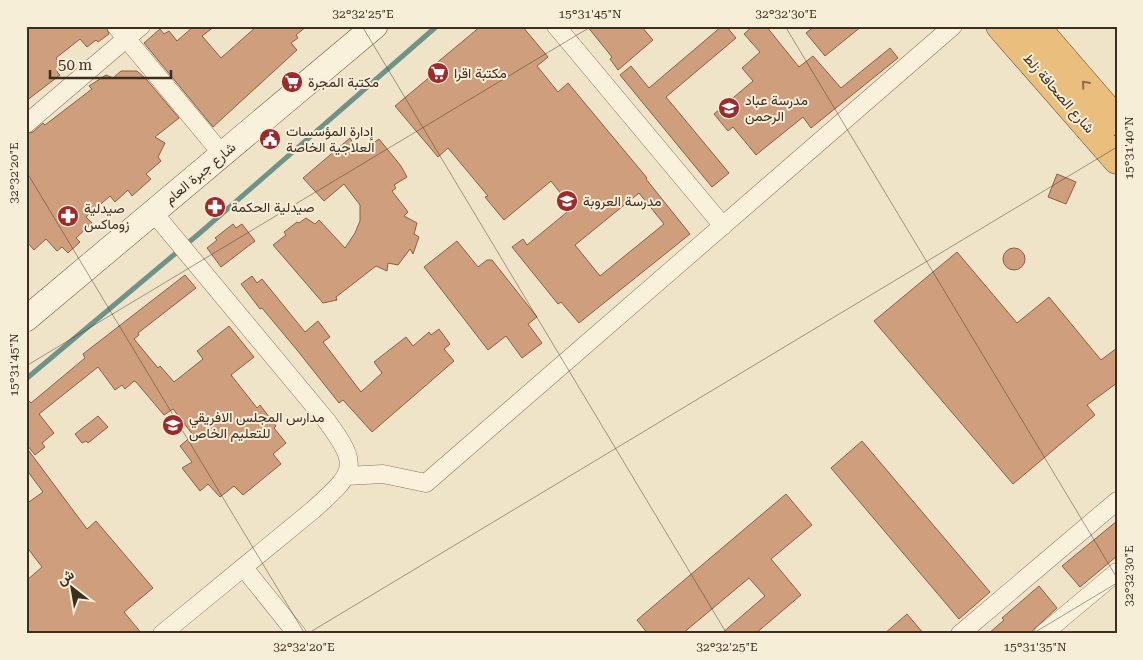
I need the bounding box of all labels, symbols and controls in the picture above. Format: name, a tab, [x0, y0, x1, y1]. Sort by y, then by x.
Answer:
text: 32°32'25"E	[332, 7, 394, 21]
text: 15°31'45"N	[558, 7, 622, 21]
text: 32°32'30"E	[755, 7, 817, 21]
scale bar	[50, 48, 171, 80]
street label: شارع الصحافة زلط	[1018, 50, 1098, 138]
text: 50 m	[58, 56, 93, 74]
supermarket icon: مكتبة اقرا	[426, 61, 450, 85]
place label: مكتبة اقرا	[454, 65, 507, 82]
supermarket icon: مكتبة المجرة	[280, 70, 304, 94]
place label: مكتبة المجرة	[308, 74, 379, 91]
one-way arrow	[1082, 80, 1091, 89]
place label: مدرسة عباد الرحمن	[745, 92, 808, 125]
school or university icon: مدرسة عباد الرحمن	[717, 96, 741, 120]
text: 15°31'40"N	[1122, 116, 1136, 180]
place label: إدارة المؤسسات العلاجية الخاصة	[286, 123, 374, 156]
public building icon: إدارة المؤسسات العلاجية الخاصة	[258, 127, 282, 151]
street label: شارع جبرة العام	[161, 139, 241, 210]
text: 32°32'20"E	[7, 142, 21, 204]
school or university icon: مدرسة العروبة	[555, 189, 579, 213]
place label: مدرسة العروبة	[583, 193, 662, 210]
pharmacy icon: صيدلية الحكمة	[203, 195, 227, 219]
place label: صيدلية الحكمة	[231, 199, 315, 215]
place label: صيدلية زوماكس	[84, 200, 130, 233]
pharmacy icon: صيدلية زوماكس	[56, 204, 80, 228]
text: 15°31'45"N	[7, 333, 21, 397]
place label: مدارس المجلس الافريقي للتعليم الخاص	[189, 409, 325, 442]
school or university icon: مدارس المجلس الافريقي للتعليم الخاص	[161, 413, 185, 437]
text: 32°32'30"E	[1122, 545, 1136, 607]
north arrow	[48, 562, 98, 612]
text: ش	[54, 566, 77, 589]
text: 32°32'20"E	[273, 640, 335, 654]
text: 32°32'25"E	[696, 640, 758, 654]
text: 15°31'35"N	[1003, 640, 1067, 654]

